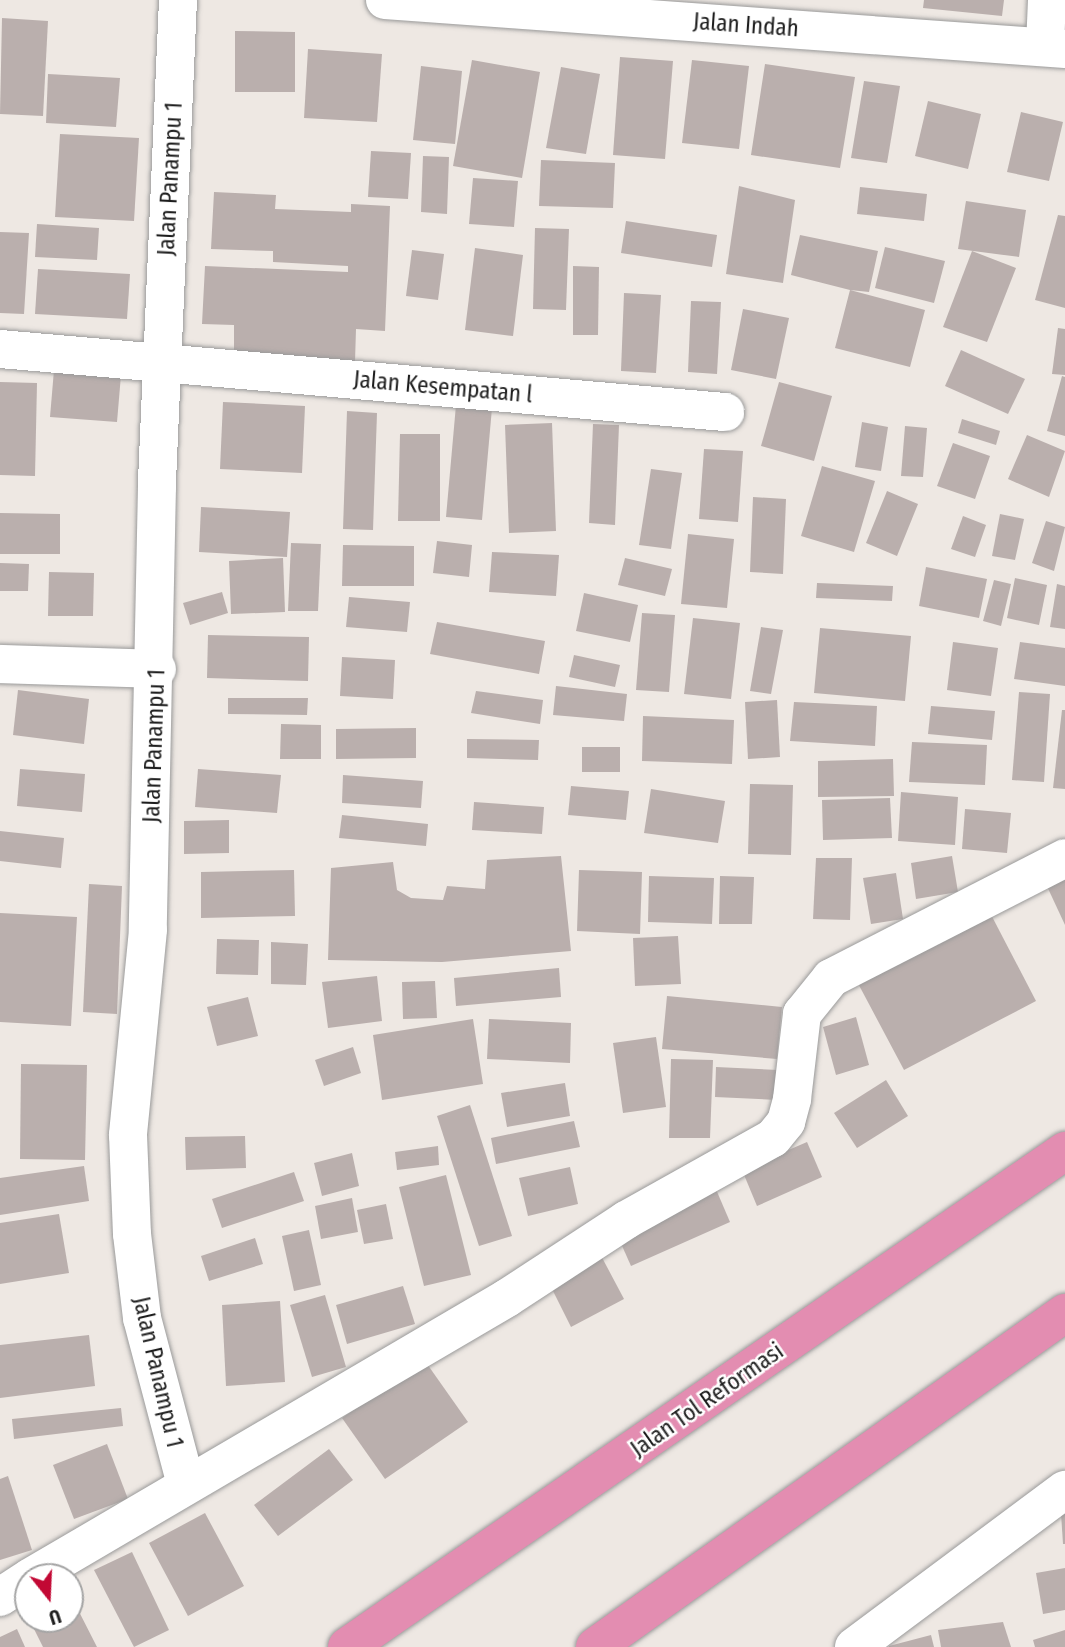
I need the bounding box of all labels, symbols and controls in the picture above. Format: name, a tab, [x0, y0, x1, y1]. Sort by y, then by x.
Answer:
street label: Jalan Indah	[692, 8, 800, 42]
street label: Jalan Panampu 1	[152, 101, 188, 257]
street label: Jalan Kesempatan l	[352, 365, 534, 409]
street label: Jalan Panampu 1	[138, 669, 170, 823]
street label: Jalan Panampu 1	[127, 1294, 189, 1450]
street label: Jalan Tol Reformasi	[625, 1337, 789, 1463]
north arrow	[14, 1563, 84, 1633]
text: U	[46, 1604, 64, 1629]

